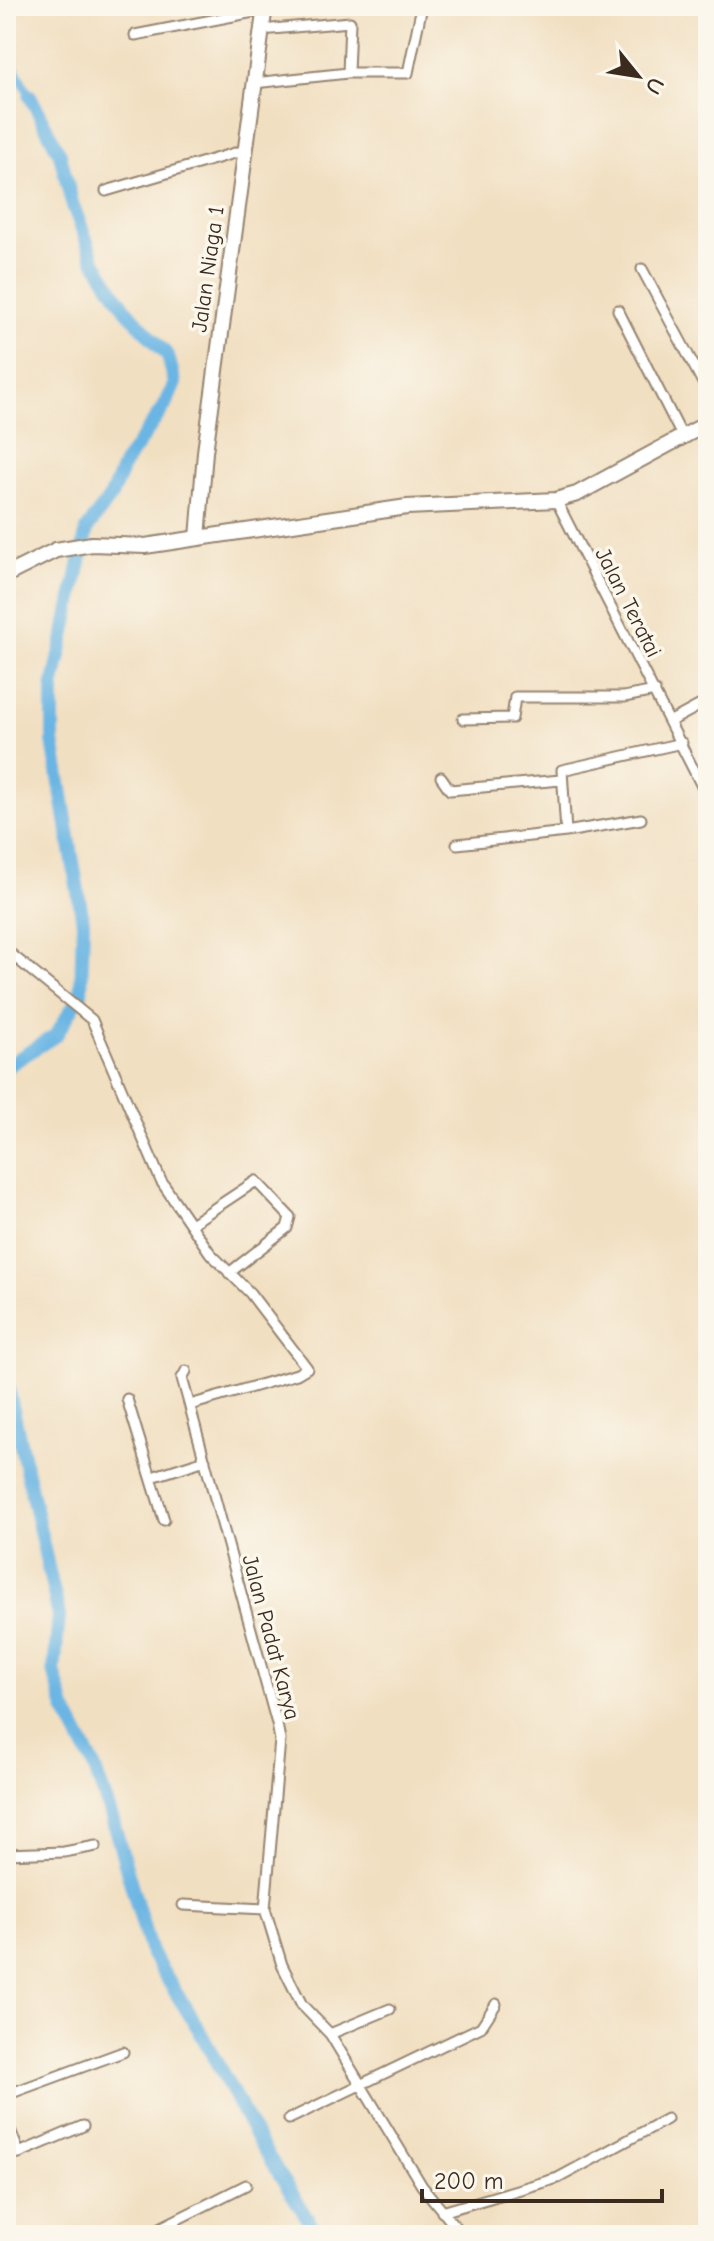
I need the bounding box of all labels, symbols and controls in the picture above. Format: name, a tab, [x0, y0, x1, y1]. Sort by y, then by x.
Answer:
north arrow	[598, 36, 678, 116]
text: U	[640, 73, 669, 98]
street label: Jalan Niaga 1	[186, 204, 230, 334]
street label: Jalan Teratai	[589, 543, 667, 662]
street label: Jalan Padat Karya	[237, 1552, 306, 1723]
scale bar	[422, 2153, 662, 2203]
text: 200 m	[434, 2167, 504, 2195]

